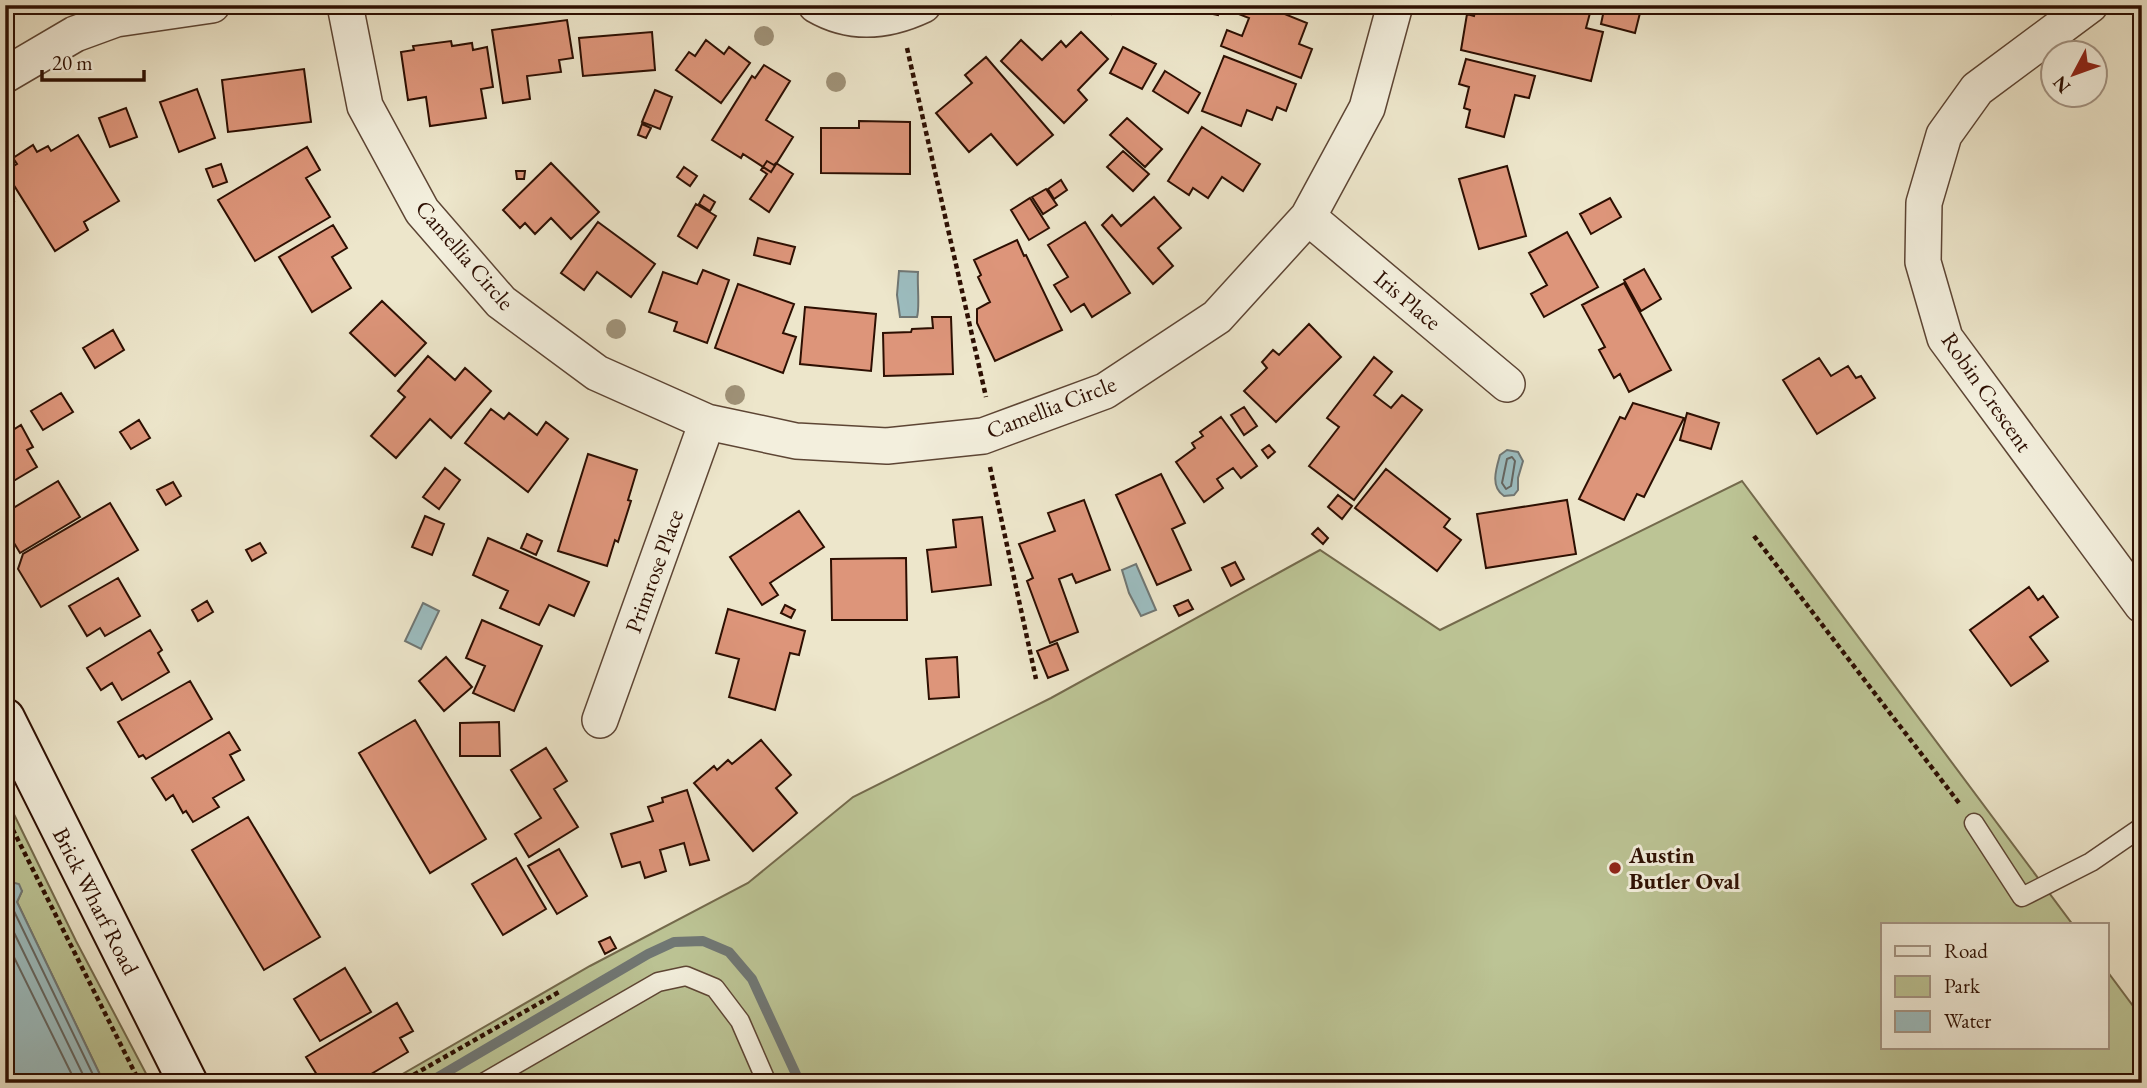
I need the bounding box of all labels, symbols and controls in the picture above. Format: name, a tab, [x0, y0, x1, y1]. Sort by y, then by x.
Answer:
scale bar	[42, 38, 144, 82]
north arrow	[2038, 38, 2108, 108]
text: 20 m	[52, 49, 93, 76]
text: N	[2047, 70, 2076, 99]
street label: Camellia Circle	[409, 194, 521, 316]
street label: Iris Place	[1368, 263, 1448, 337]
street label: Robin Crescent	[1935, 326, 2040, 458]
street label: Camellia Circle	[982, 369, 1120, 445]
street label: Primrose Place	[618, 505, 690, 637]
street label: Brick Wharf Road	[46, 822, 146, 980]
place label: Austin Butler Oval	[1628, 840, 1741, 896]
marker: Austin Butler Oval	[1607, 860, 1623, 876]
legend	[1881, 923, 2108, 1050]
text: Road	[1944, 937, 1988, 964]
text: Park	[1944, 972, 1981, 999]
text: Water	[1944, 1007, 1991, 1034]

